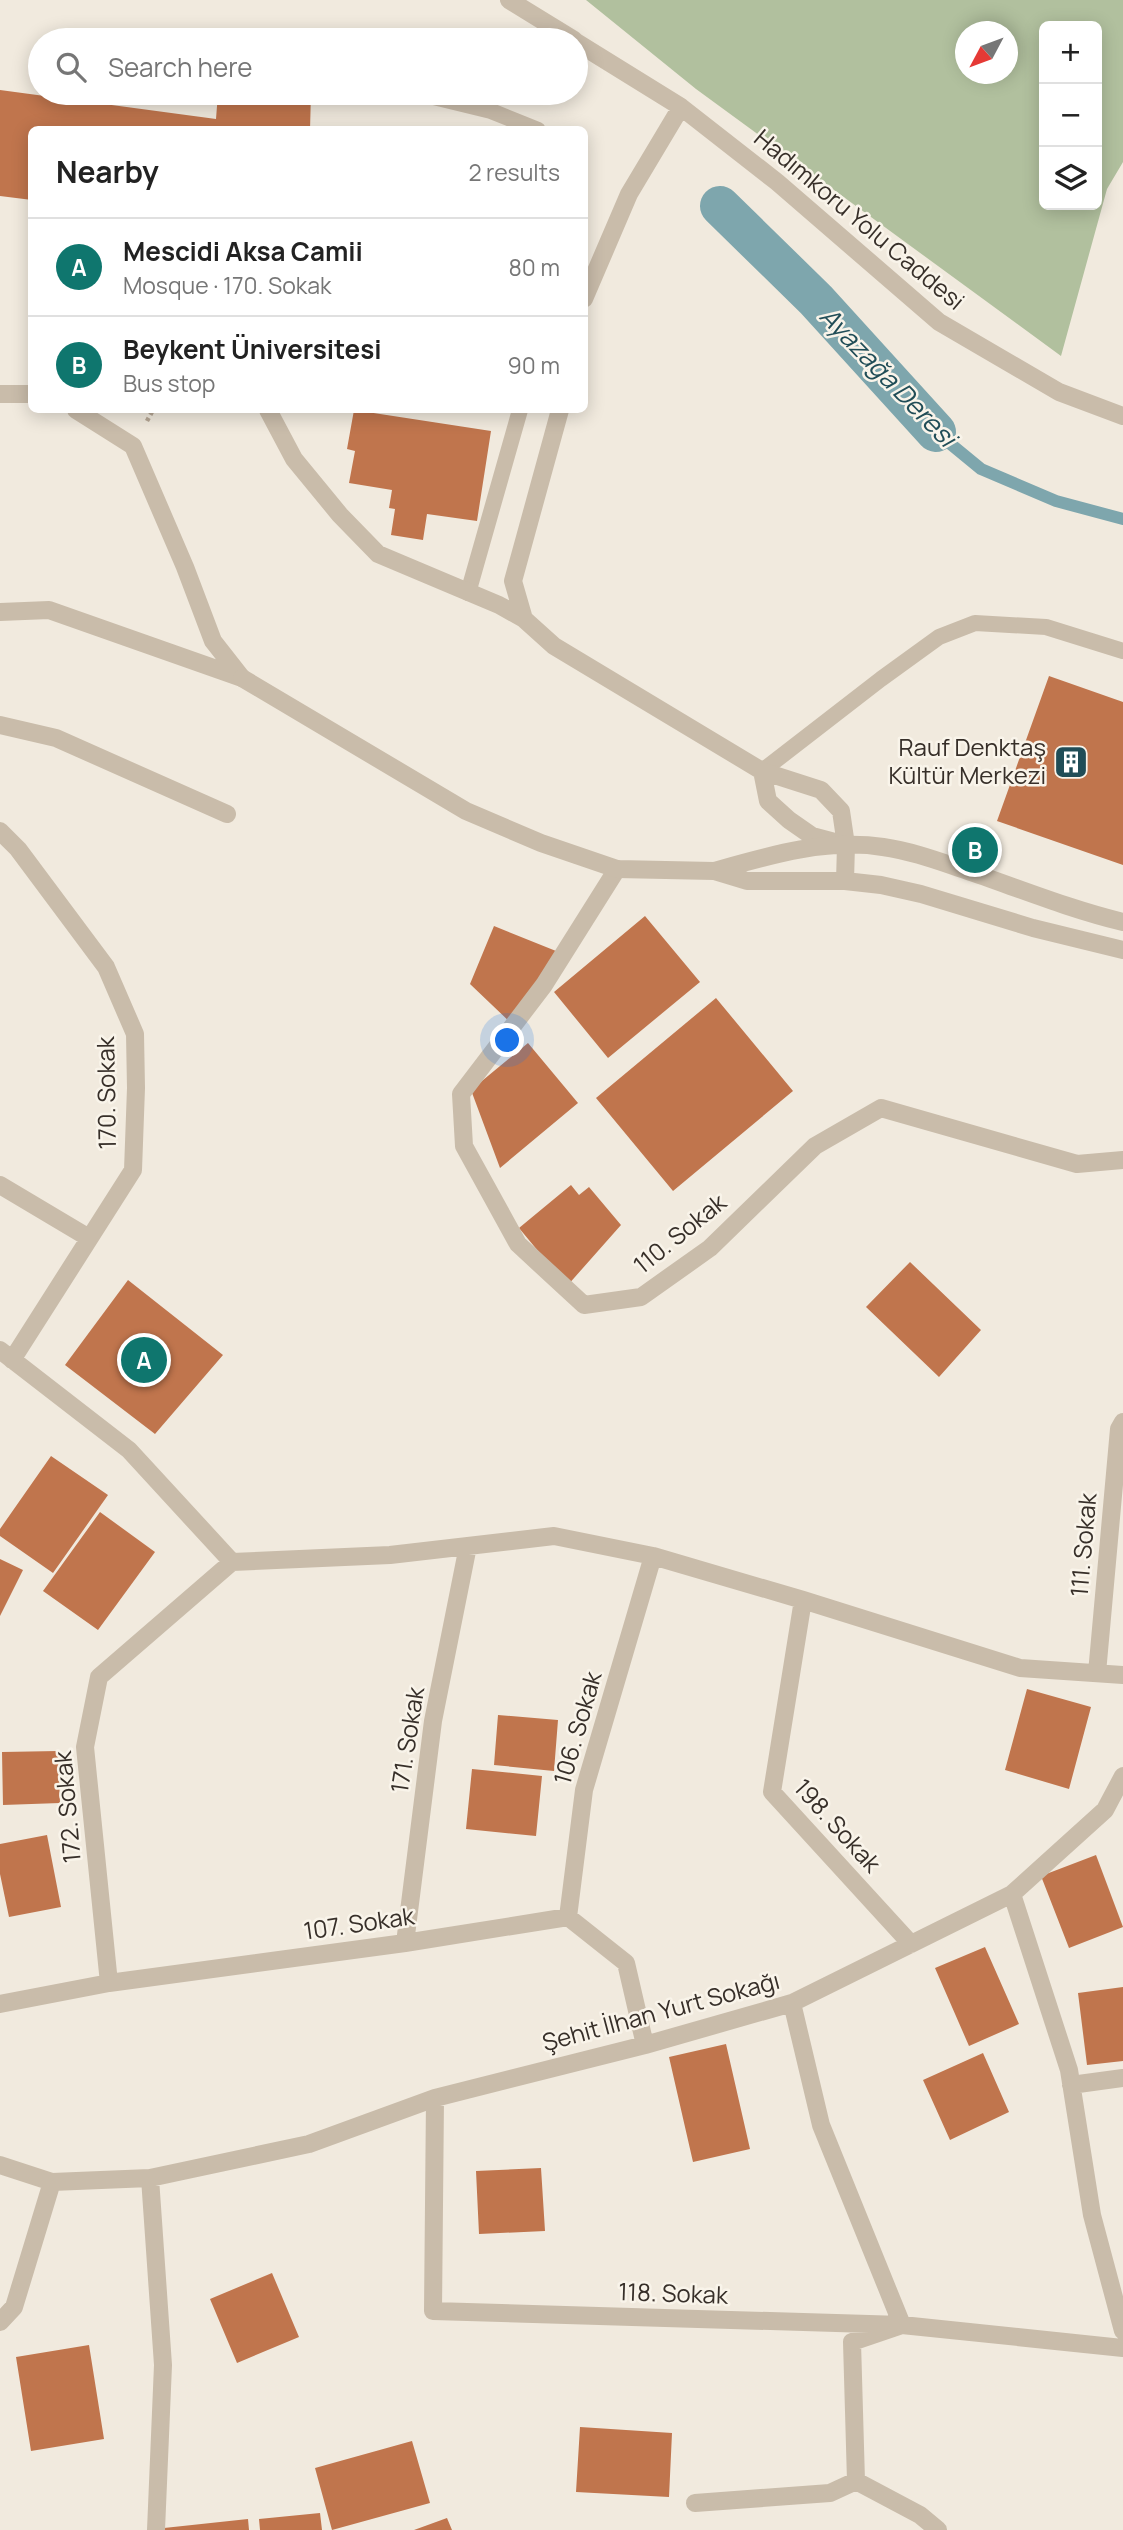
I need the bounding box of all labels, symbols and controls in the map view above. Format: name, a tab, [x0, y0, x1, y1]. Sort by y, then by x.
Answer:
north arrow	[955, 21, 1018, 84]
map controls	[1039, 21, 1102, 210]
button: +	[1039, 21, 1102, 84]
search box	[28, 28, 588, 105]
icon: search	[52, 48, 90, 86]
text: Search here	[108, 49, 253, 85]
button: −	[1039, 84, 1102, 147]
street label: Hadımkoru Yolu Caddesi	[748, 121, 972, 317]
button: layers	[1039, 147, 1102, 210]
text: Nearby	[56, 151, 159, 192]
text: 2 results	[468, 156, 560, 188]
text: Mescidi Aksa Camii	[123, 233, 363, 269]
text: A	[71, 251, 87, 283]
text: 80 m	[509, 251, 560, 283]
text: Mosque · 170. Sokak	[123, 269, 331, 301]
water label: Ayazağa Deresi	[813, 298, 967, 456]
text: Beykent Üniversitesi	[123, 331, 382, 367]
text: B	[72, 349, 86, 381]
text: 90 m	[508, 349, 560, 381]
text: Bus stop	[123, 367, 215, 399]
place label: Rauf Denktaş Kültür Merkezi	[889, 730, 1046, 791]
building icon: Rauf Denktaş Kültür Merkezi	[1052, 743, 1090, 781]
pin: B	[952, 824, 998, 876]
your location	[490, 1023, 524, 1057]
street label: 170. Sokak	[88, 1035, 123, 1150]
street label: 110. Sokak	[626, 1185, 733, 1280]
pin: A	[121, 1334, 167, 1386]
street label: 111. Sokak	[1062, 1490, 1104, 1598]
street label: 106. Sokak	[545, 1666, 609, 1788]
street label: 171. Sokak	[382, 1683, 431, 1795]
street label: 172. Sokak	[45, 1749, 88, 1864]
street label: 198. Sokak	[787, 1771, 890, 1880]
street label: 107. Sokak	[301, 1898, 417, 1947]
street label: Şehit İlhan Yurt Sokağı	[538, 1963, 783, 2058]
street label: 118. Sokak	[618, 2274, 730, 2311]

